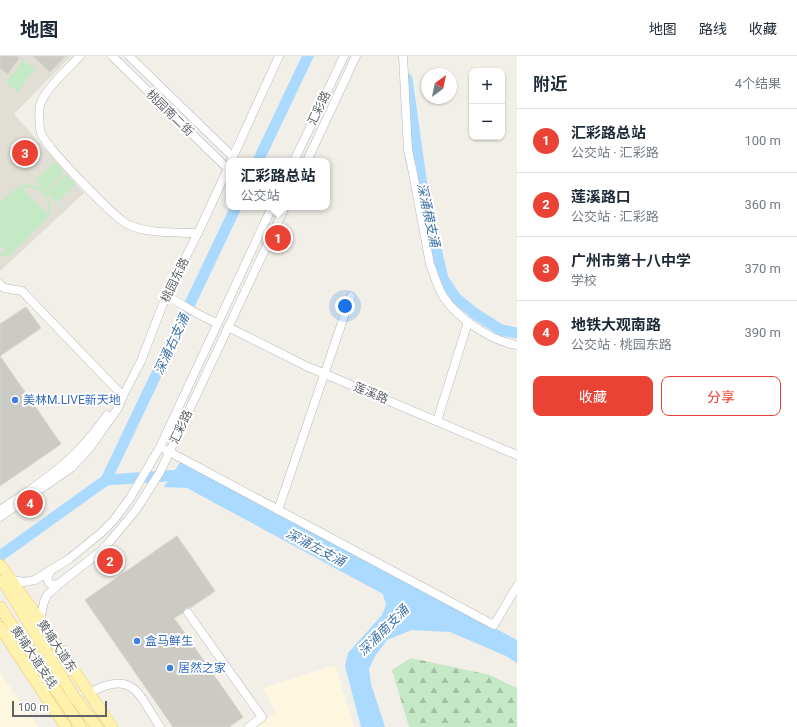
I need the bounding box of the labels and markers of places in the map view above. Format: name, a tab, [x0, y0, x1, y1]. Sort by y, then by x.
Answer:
pin: 3	[12, 138, 38, 168]
pin: 1	[265, 223, 291, 253]
place label: 美林M.LIVE新天地	[23, 393, 121, 407]
marker: 美林M.LIVE新天地	[10, 395, 20, 405]
pin: 4	[17, 488, 43, 518]
pin: 2	[97, 546, 123, 576]
place label: 盒马鲜生	[145, 634, 193, 648]
marker: 盒马鲜生	[132, 636, 142, 646]
place label: 居然之家	[178, 661, 226, 675]
marker: 居然之家	[165, 663, 175, 673]

